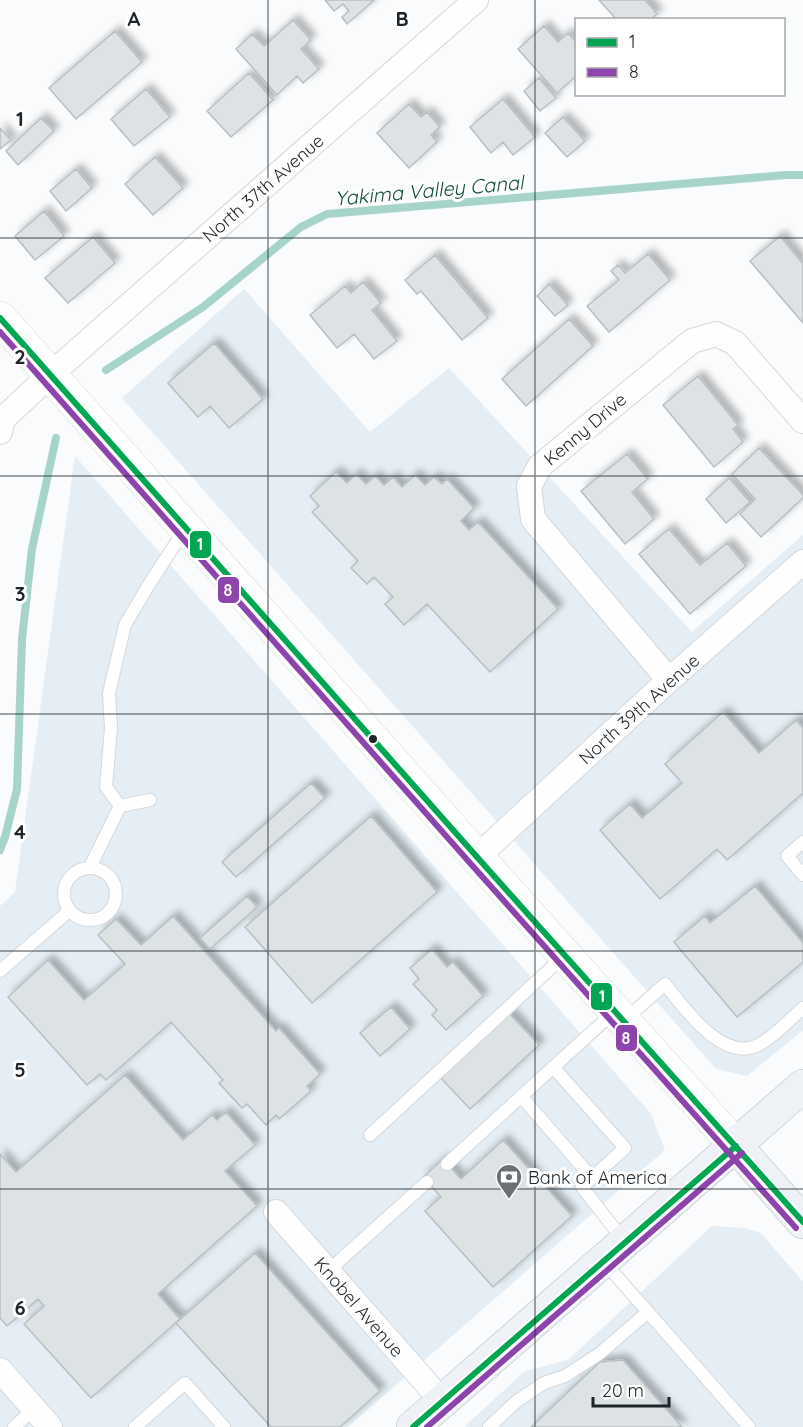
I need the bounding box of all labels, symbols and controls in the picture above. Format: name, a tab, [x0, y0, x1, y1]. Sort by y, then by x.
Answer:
text: A	[128, 6, 141, 31]
text: B	[395, 6, 409, 31]
legend	[575, 18, 785, 96]
text: 1	[629, 30, 636, 53]
text: 8	[629, 60, 639, 83]
text: 1	[16, 106, 24, 131]
street label: North 37th Avenue	[197, 129, 329, 247]
water label: Yakima Valley Canal	[334, 169, 527, 211]
text: 2	[14, 344, 26, 369]
street label: Kenny Drive	[539, 388, 631, 470]
line badge: 1	[189, 530, 212, 559]
text: 1	[197, 534, 203, 554]
line badge: 8	[217, 576, 240, 604]
text: 8	[224, 580, 233, 600]
text: 3	[15, 581, 25, 606]
street label: North 39th Avenue	[574, 649, 704, 769]
unlabelled marker	[367, 733, 379, 745]
text: 4	[14, 819, 26, 844]
line badge: 1	[590, 982, 613, 1011]
text: 1	[599, 986, 605, 1006]
line badge: 8	[615, 1024, 638, 1052]
text: 8	[622, 1028, 631, 1048]
text: 5	[14, 1057, 26, 1082]
bank icon: Bank of America	[494, 1162, 524, 1200]
place label: Bank of America	[528, 1166, 667, 1189]
street label: Knobel Avenue	[309, 1252, 409, 1362]
text: 6	[14, 1295, 26, 1320]
scale bar	[593, 1370, 670, 1408]
text: 20 m	[602, 1379, 644, 1402]

